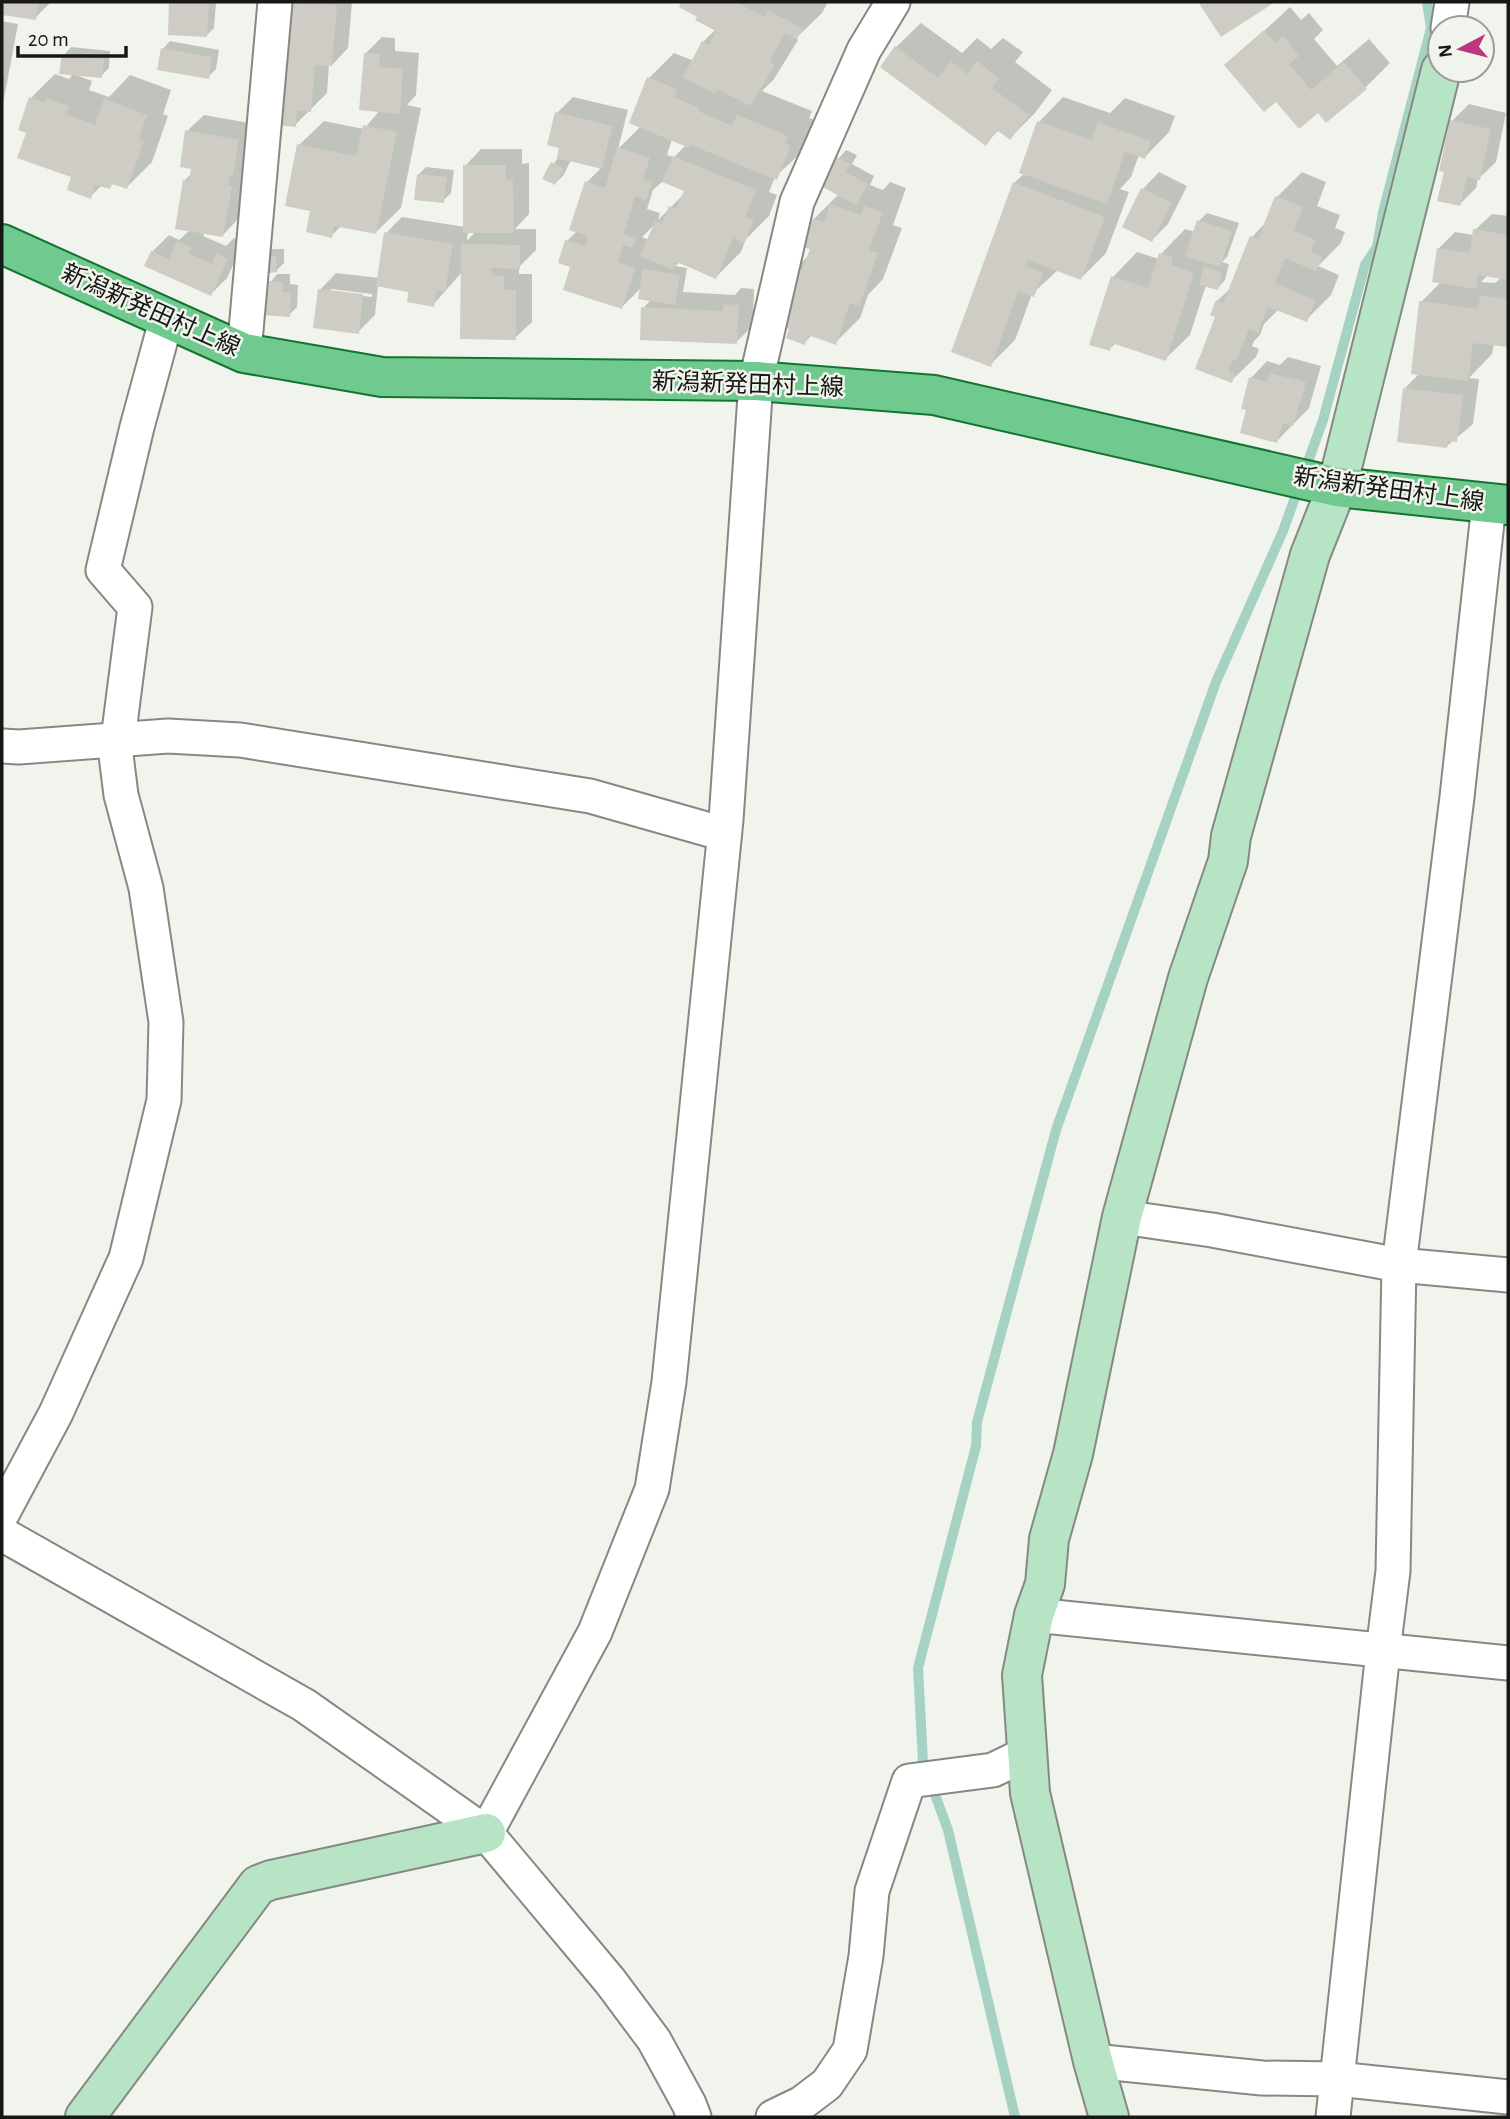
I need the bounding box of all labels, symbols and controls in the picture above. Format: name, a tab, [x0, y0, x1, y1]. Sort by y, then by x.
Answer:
scale bar	[18, 14, 126, 58]
north arrow	[1426, 14, 1496, 84]
text: 20 m	[28, 29, 69, 50]
text: N	[1435, 43, 1456, 59]
street label: 新潟新発田村上線	[58, 259, 244, 361]
street label: 新潟新発田村上線	[652, 368, 844, 400]
street label: 新潟新発田村上線	[1292, 463, 1486, 515]

